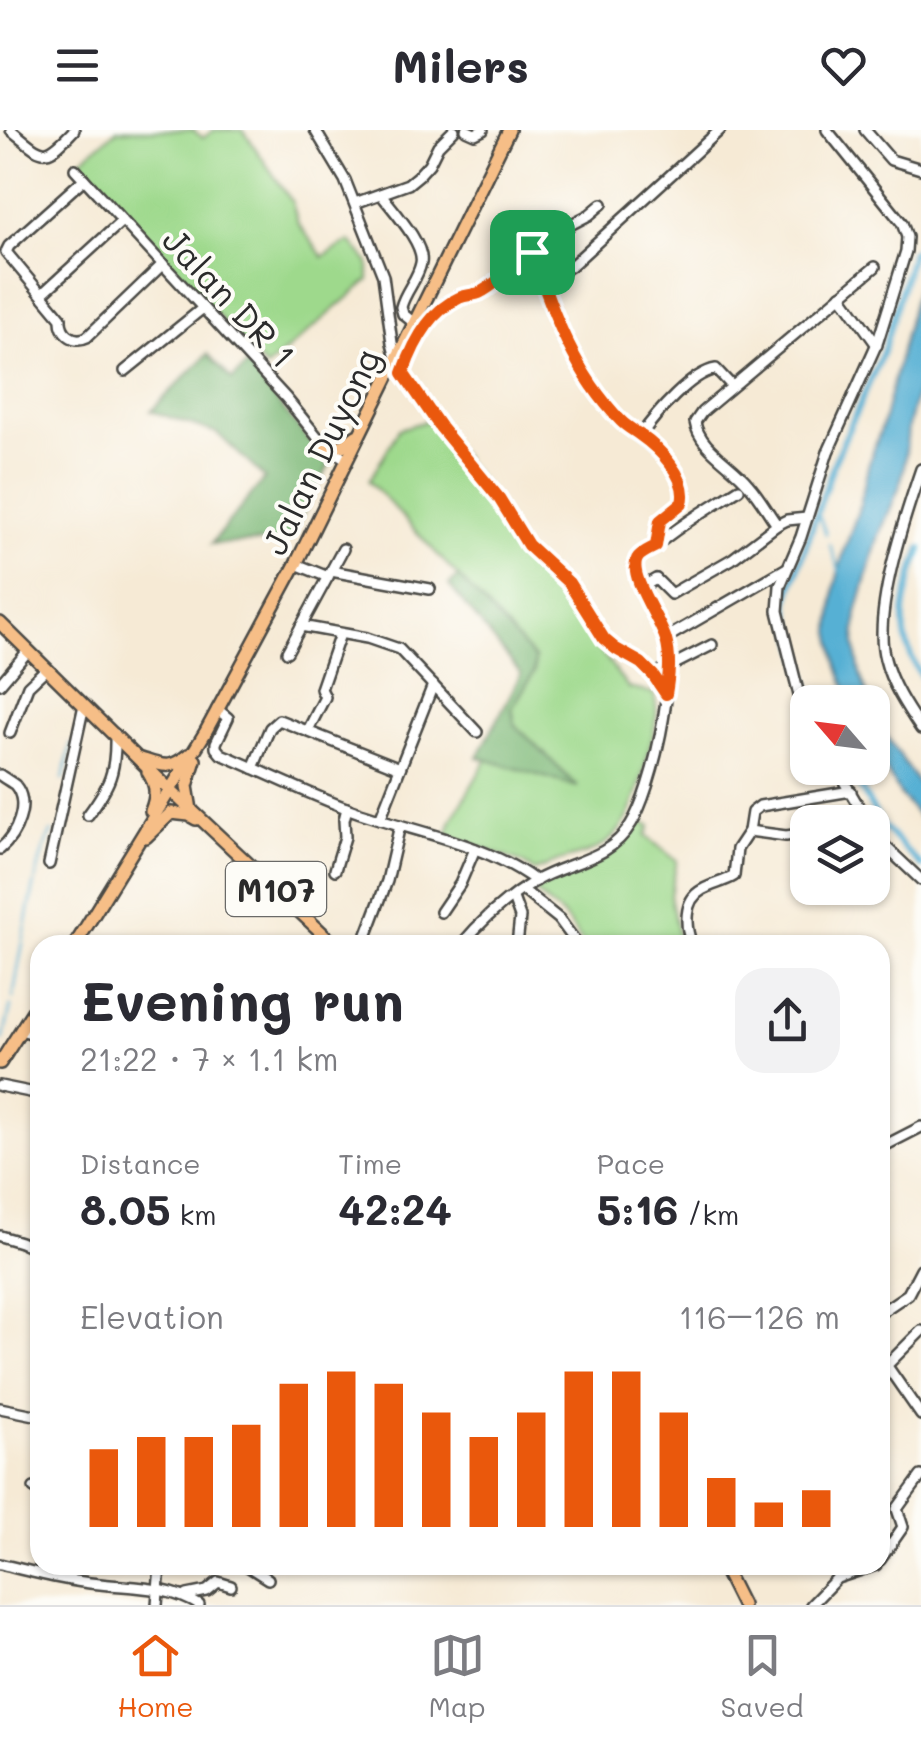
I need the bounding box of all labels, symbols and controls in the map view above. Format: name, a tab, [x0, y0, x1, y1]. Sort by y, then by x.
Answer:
text: Milers	[392, 36, 529, 94]
icon: menu	[50, 38, 105, 93]
icon: heart	[816, 38, 871, 93]
pin	[490, 210, 575, 295]
street label: Jalan DR 1	[153, 217, 307, 377]
icon: arrive	[505, 225, 560, 280]
street label: Jalan Duyong	[250, 340, 390, 562]
north arrow	[790, 685, 890, 785]
map controls	[790, 685, 890, 905]
button: layers	[790, 805, 890, 905]
road number: M107	[226, 862, 326, 916]
text: Evening run	[80, 963, 404, 1035]
button: share	[735, 968, 840, 1073]
text: 21:22 · 7 × 1.1 km	[80, 1037, 339, 1079]
text: Distance	[80, 1145, 201, 1181]
text: Time	[338, 1145, 402, 1181]
text: Pace	[597, 1145, 665, 1181]
text: 8.05	[80, 1181, 171, 1236]
text: 42:24	[338, 1181, 452, 1236]
text: 5:16	[597, 1181, 679, 1236]
text: km	[171, 1196, 217, 1232]
text: /km	[679, 1196, 739, 1232]
text: Elevation	[80, 1295, 224, 1337]
text: 116–126 m	[679, 1295, 840, 1337]
tab: Home	[117, 1628, 194, 1724]
tab: Map	[429, 1628, 486, 1724]
tab: Saved	[720, 1628, 804, 1724]

